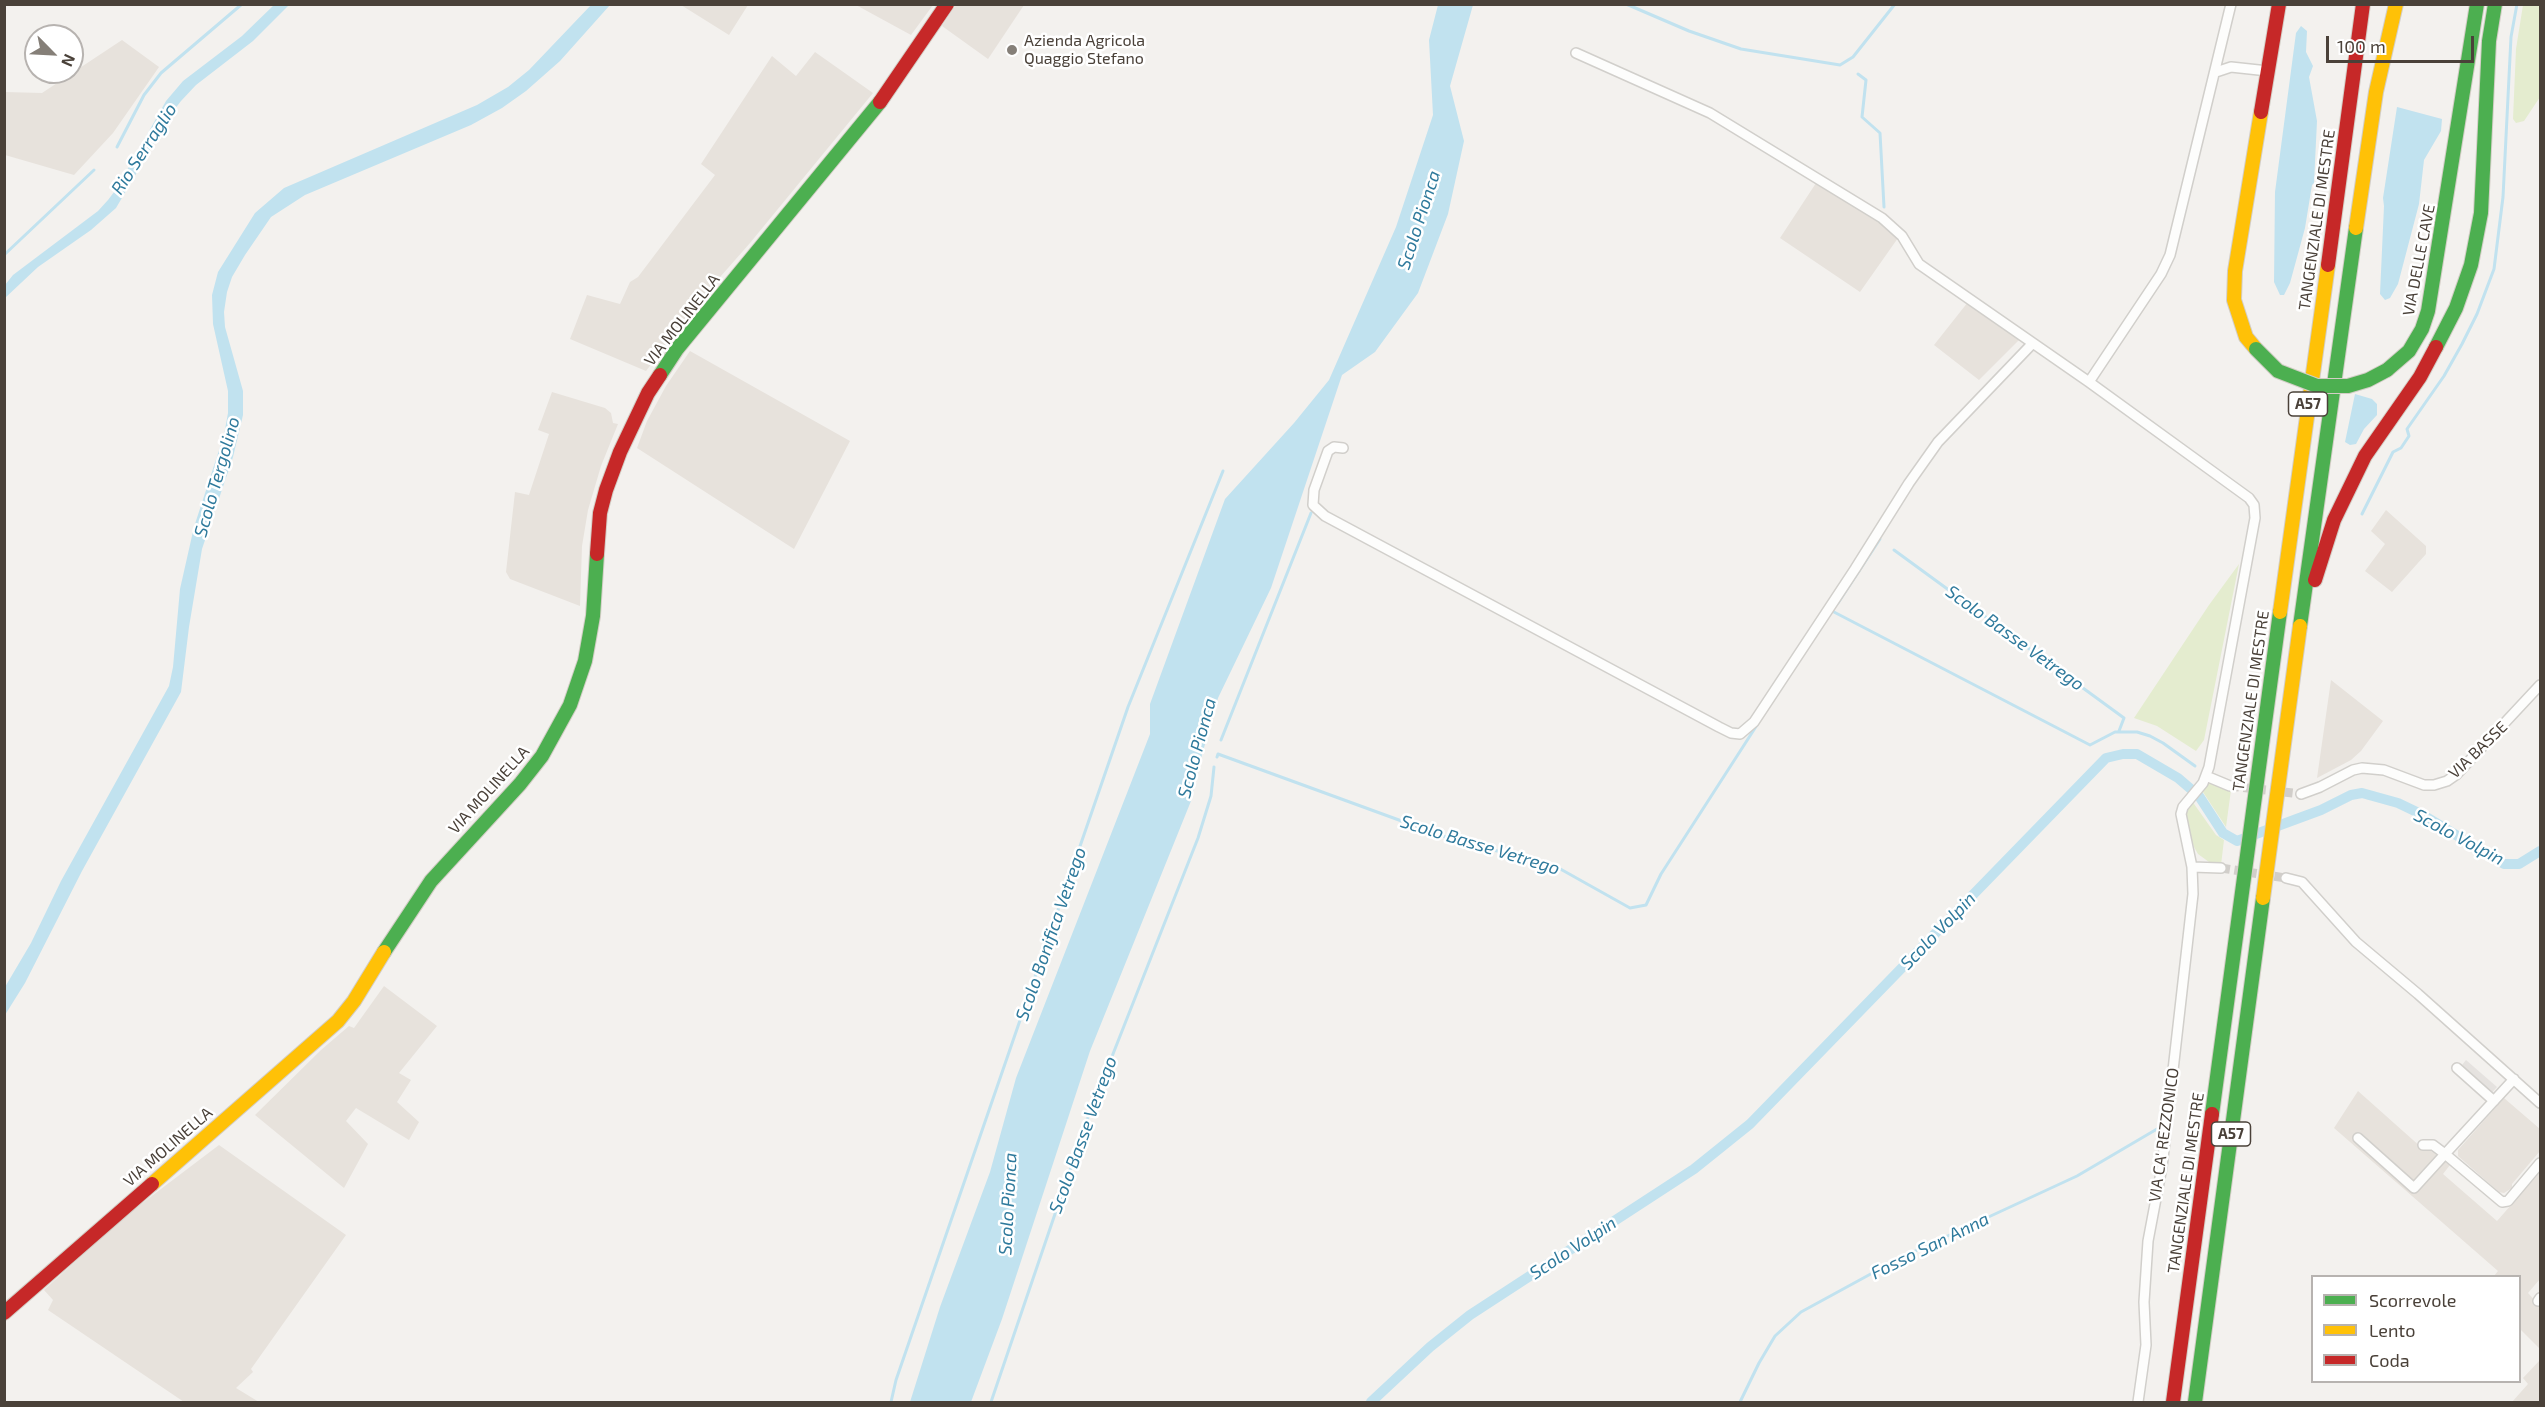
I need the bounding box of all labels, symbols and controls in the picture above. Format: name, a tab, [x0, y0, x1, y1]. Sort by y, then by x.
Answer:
north arrow	[24, 24, 84, 84]
scale bar	[2329, 24, 2478, 62]
place label: Azienda Agricola Quaggio Stefano	[1024, 31, 1145, 69]
text: 100 m	[2337, 35, 2386, 57]
marker: Azienda Agricola Quaggio Stefano	[1005, 43, 1019, 57]
text: N	[58, 52, 80, 70]
water label: Rio Serraglio	[107, 99, 181, 199]
street label: TANGENZIALE DI MESTRE	[2295, 128, 2339, 312]
water label: Scolo Pionca	[1393, 168, 1445, 272]
street label: VIA DELLE CAVE	[2399, 203, 2439, 317]
street label: VIA MOLINELLA	[640, 270, 724, 370]
road number: A57	[2288, 392, 2328, 416]
water label: Scolo Tergolino	[190, 414, 244, 540]
water label: Scolo Basse Vetrego	[1942, 581, 2088, 695]
street label: TANGENZIALE DI MESTRE	[2229, 609, 2273, 793]
water label: Scolo Pionca	[1173, 696, 1221, 800]
street label: VIA BASSE	[2445, 717, 2511, 783]
street label: VIA MOLINELLA	[445, 742, 533, 838]
water label: Scolo Volpin	[2410, 804, 2508, 870]
water label: Scolo Basse Vetrego	[1398, 810, 1562, 880]
water label: Scolo Bonifica Vetrego	[1011, 844, 1091, 1024]
water label: Scolo Volpin	[1896, 888, 1980, 974]
water label: Scolo Basse Vetrego	[1045, 1054, 1121, 1216]
street label: VIA CA' REZZONICO	[2145, 1067, 2183, 1203]
street label: TANGENZIALE DI MESTRE	[2164, 1091, 2208, 1275]
street label: VIA MOLINELLA	[120, 1103, 216, 1191]
road number: A57	[2212, 1122, 2250, 1146]
water label: Scolo Pionca	[995, 1152, 1021, 1256]
water label: Fosso San Anna	[1867, 1208, 1993, 1284]
water label: Scolo Volpin	[1526, 1212, 1620, 1284]
legend	[2311, 1275, 2521, 1383]
text: Scorrevole	[2369, 1289, 2456, 1311]
text: Lento	[2369, 1319, 2415, 1341]
text: Coda	[2369, 1349, 2410, 1371]

